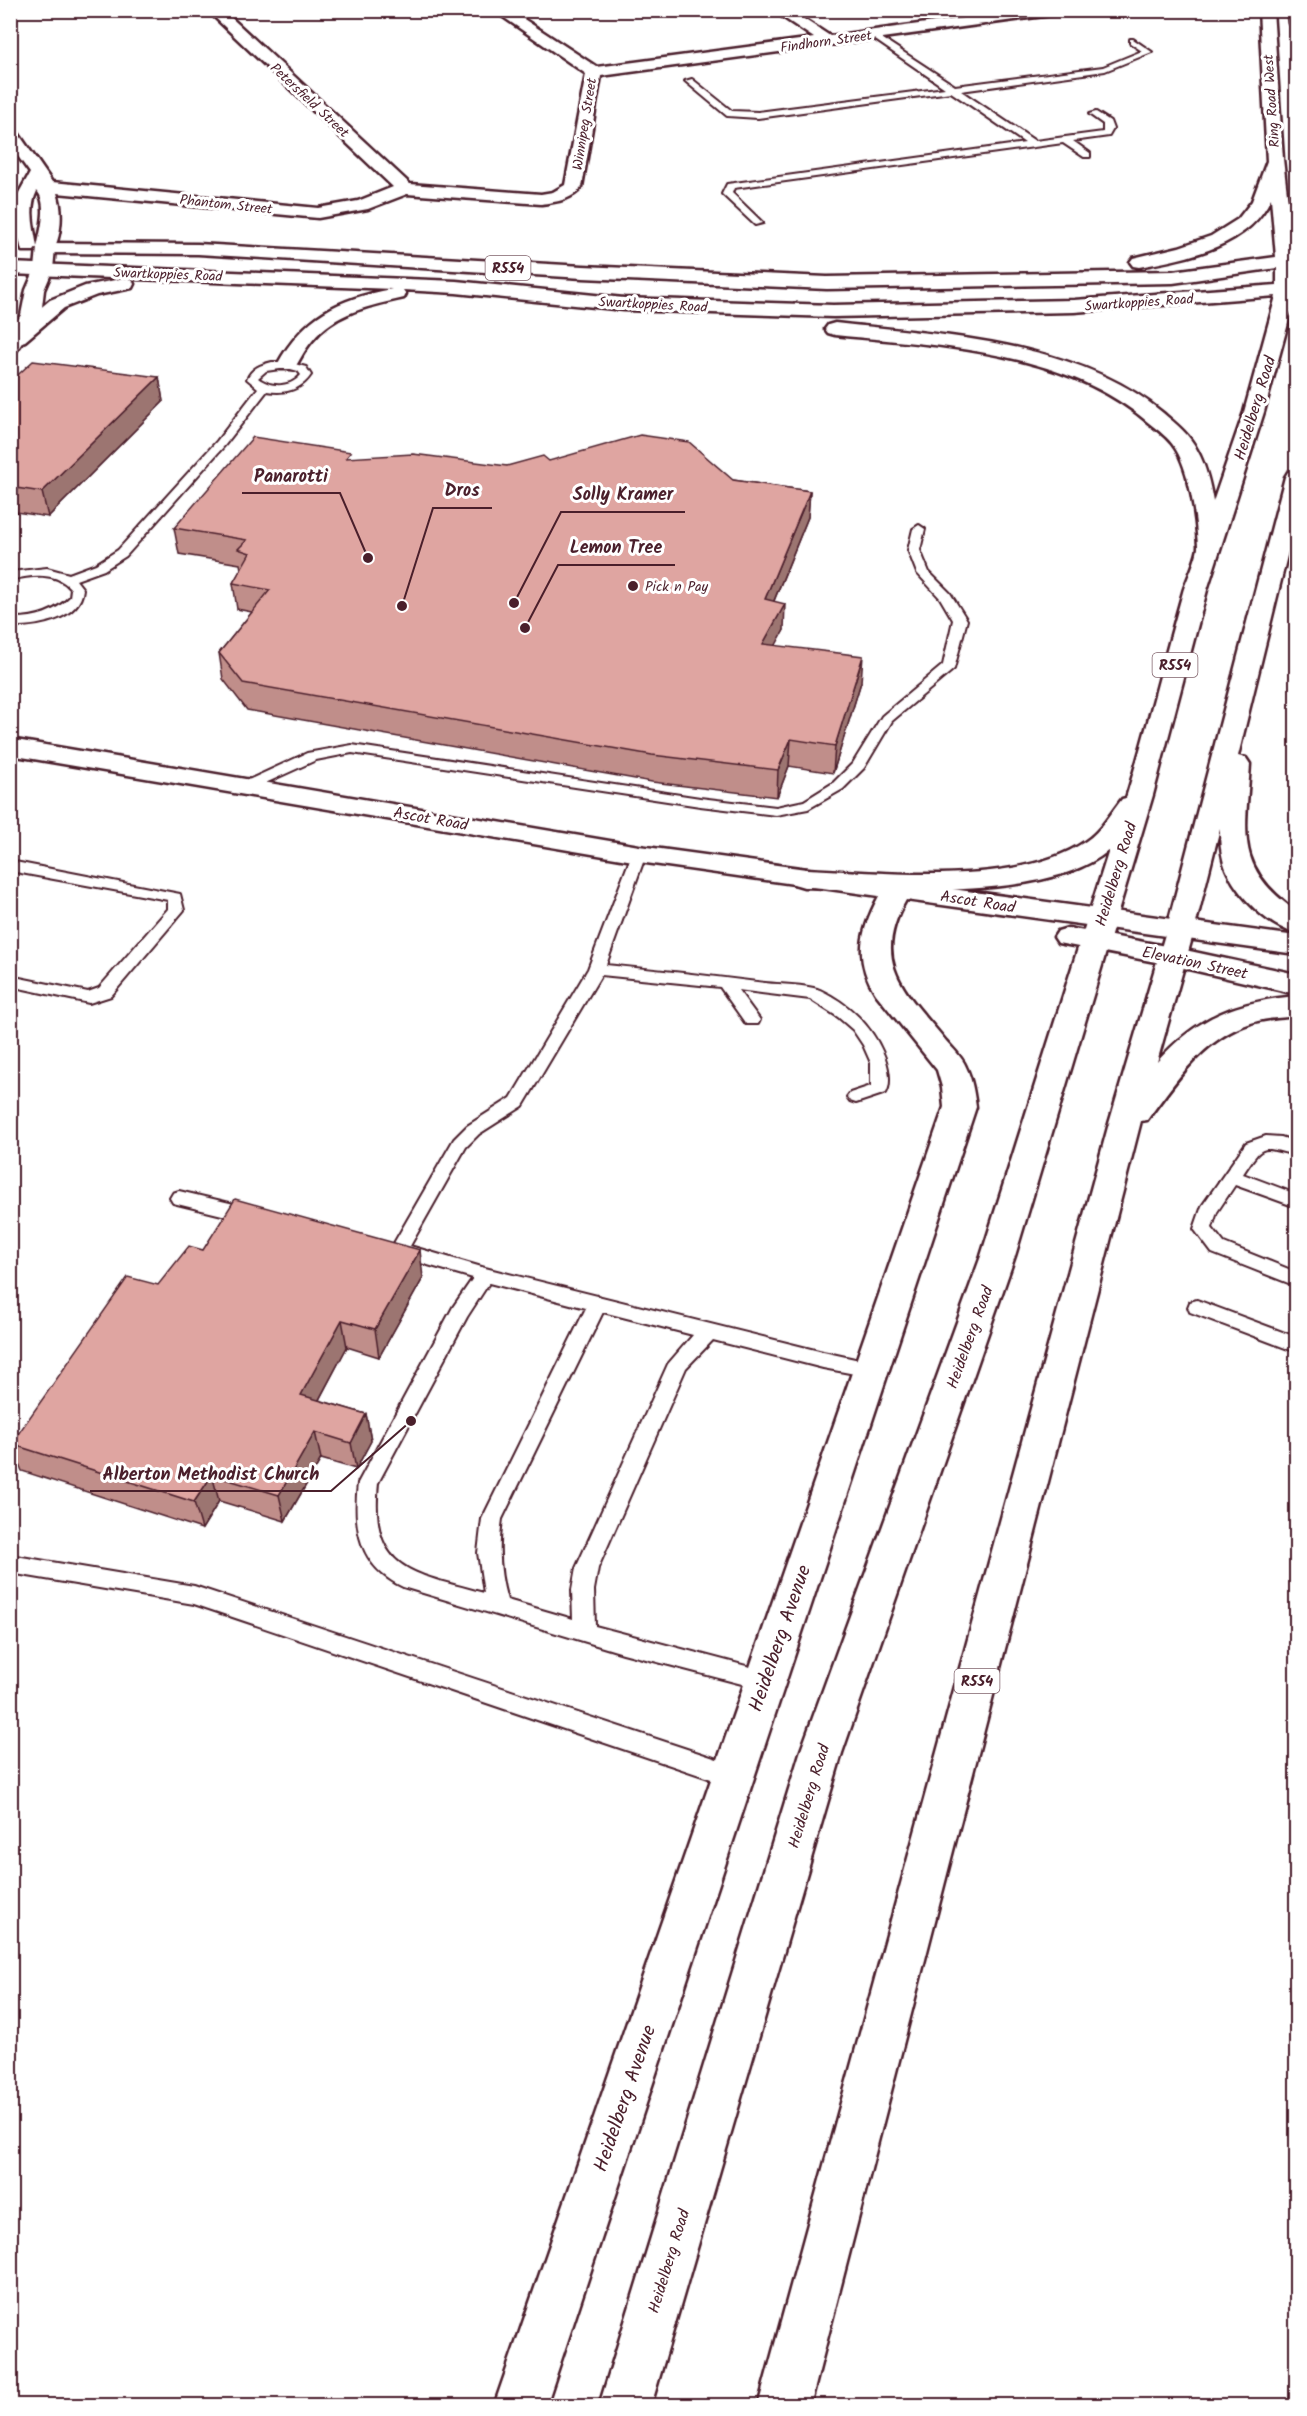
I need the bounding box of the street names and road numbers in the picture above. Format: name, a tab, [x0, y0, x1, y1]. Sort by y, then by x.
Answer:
street label: Findhorn Street	[779, 25, 874, 59]
street label: Ring Road West	[1258, 53, 1286, 148]
street label: Petersfield Street	[265, 58, 354, 144]
street label: Winnipeg Street	[567, 76, 603, 172]
street label: Phantom Street	[178, 189, 274, 221]
road number: R554	[486, 256, 530, 280]
street label: Swartkoppies Road	[113, 262, 224, 288]
street label: Swartkoppies Road	[1084, 288, 1195, 318]
street label: Swartkoppies Road	[598, 291, 709, 319]
street label: Heidelberg Road	[1228, 352, 1283, 464]
road number: R554	[1152, 653, 1198, 677]
street label: Ascot Road	[391, 801, 471, 839]
street label: Heidelberg Road	[1089, 818, 1144, 930]
street label: Ascot Road	[938, 884, 1018, 921]
street label: Elevation Street	[1140, 940, 1251, 987]
street label: Heidelberg Road	[940, 1282, 1001, 1392]
street label: Heidelberg Avenue	[741, 1561, 821, 1716]
road number: R554	[954, 1669, 1000, 1693]
street label: Heidelberg Road	[782, 1740, 837, 1852]
street label: Heidelberg Avenue	[586, 2021, 666, 2176]
street label: Heidelberg Road	[642, 2205, 697, 2317]

